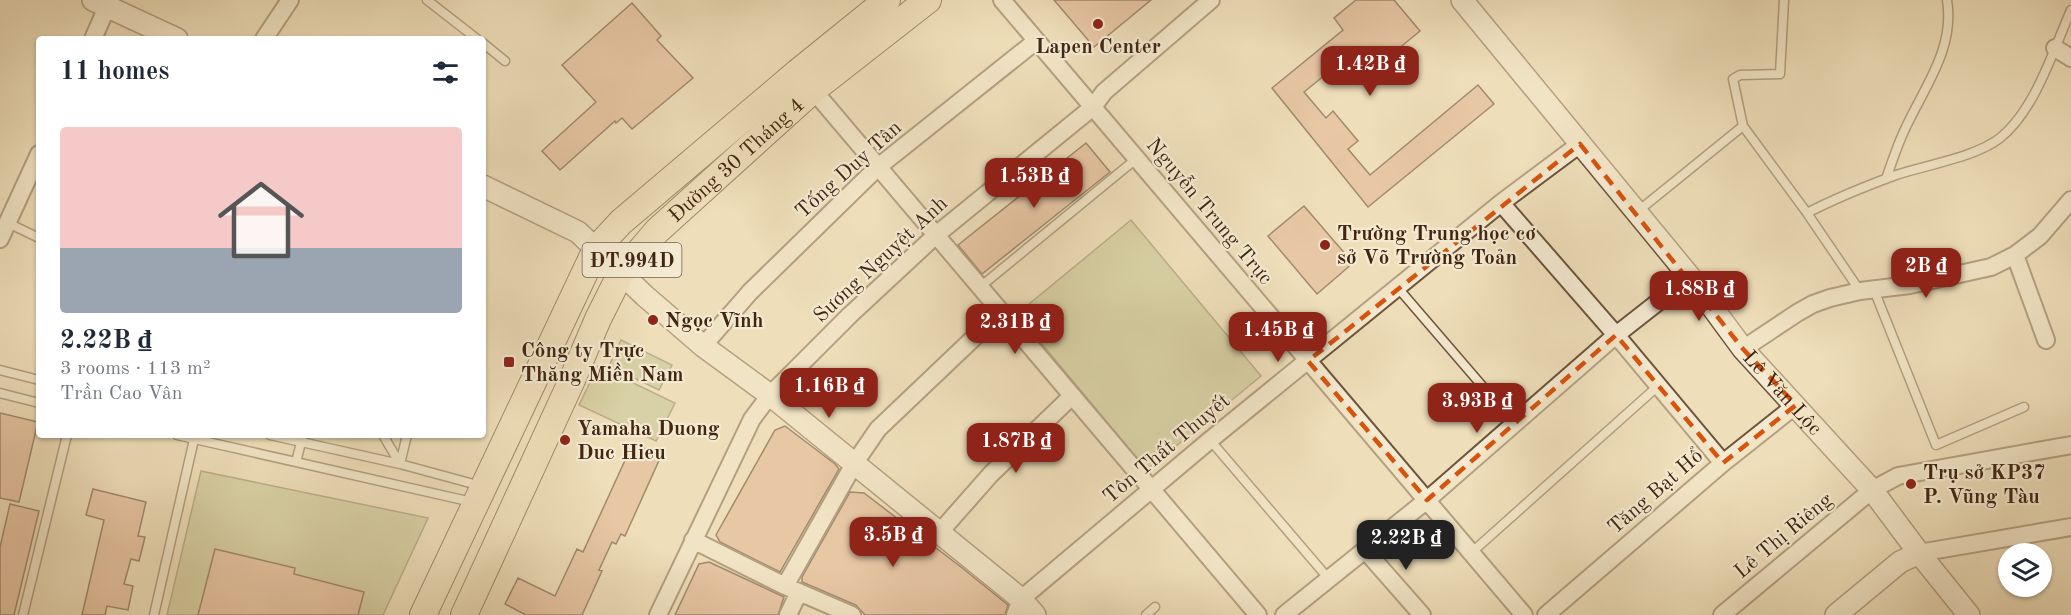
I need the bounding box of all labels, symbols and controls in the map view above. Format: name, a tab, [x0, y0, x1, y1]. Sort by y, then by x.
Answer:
marker: Lapen Center	[1091, 17, 1105, 31]
place label: Lapen Center	[1035, 37, 1161, 58]
pin: 1.42B ₫	[1315, 46, 1425, 97]
text: 1.42B ₫	[1335, 55, 1405, 75]
icon: filters	[429, 56, 462, 89]
text: 11 homes	[60, 59, 169, 85]
street label: Đường 30 Tháng 4	[665, 95, 809, 227]
street label: Tống Duy Tân	[791, 117, 906, 223]
street label: Nguyễn Trung Trực	[1142, 134, 1277, 289]
pin: 1.53B ₫	[979, 158, 1089, 209]
icon: home	[207, 166, 315, 274]
text: 1.53B ₫	[999, 167, 1069, 187]
street label: Sương Nguyệt Anh	[810, 193, 952, 327]
place label: Trường Trung học cơ sở Võ Trường Toản	[1337, 224, 1536, 269]
marker: Trường Trung học cơ sở Võ Trường Toản	[1318, 238, 1332, 252]
road number: ĐT.994D	[582, 243, 682, 277]
pin: 2B ₫	[1890, 248, 1962, 299]
text: 2B ₫	[1905, 257, 1947, 277]
pin: 1.88B ₫	[1644, 271, 1754, 322]
text: 1.88B ₫	[1664, 280, 1734, 300]
pin: 2.31B ₫	[960, 304, 1070, 355]
place label: Ngọc Vĩnh	[665, 311, 764, 332]
pin: 1.45B ₫	[1223, 312, 1333, 363]
marker: Ngọc Vĩnh	[646, 313, 660, 327]
text: 2.31B ₫	[980, 313, 1050, 333]
text: 1.45B ₫	[1243, 321, 1313, 341]
text: 2.22B ₫	[60, 328, 152, 354]
place label: Công ty Trực Thăng Miền Nam	[521, 341, 684, 386]
street label: Lê Văn Lộc	[1738, 347, 1825, 440]
marker: Công ty Trực Thăng Miền Nam	[502, 355, 516, 369]
text: 3 rooms · 113 m²	[60, 359, 210, 379]
pin: 1.16B ₫	[774, 368, 884, 419]
text: 1.16B ₫	[794, 377, 864, 397]
pin: 3.93B ₫	[1422, 383, 1532, 434]
text: Trần Cao Vân	[60, 384, 183, 404]
street label: Tôn Thất Thuyết	[1099, 390, 1234, 508]
text: 3.93B ₫	[1442, 392, 1512, 412]
place label: Yamaha Duong Duc Hieu	[577, 419, 720, 464]
pin: 1.87B ₫	[961, 423, 1071, 474]
text: 1.87B ₫	[981, 432, 1051, 452]
marker: Yamaha Duong Duc Hieu	[558, 433, 572, 447]
street label: Tăng Bạt Hổ	[1603, 444, 1707, 539]
place label: Trụ sở KP37 P. Vũng Tàu	[1923, 463, 2045, 508]
marker: Trụ sở KP37 P. Vũng Tàu	[1904, 477, 1918, 491]
street label: Lê Thị Riêng	[1731, 489, 1837, 583]
pin: 3.5B ₫	[844, 517, 942, 568]
pin: 2.22B ₫	[1351, 520, 1461, 571]
text: 3.5B ₫	[864, 526, 922, 546]
text: 2.22B ₫	[1371, 529, 1441, 549]
map controls	[1998, 543, 2052, 597]
button: layers	[1998, 543, 2052, 597]

